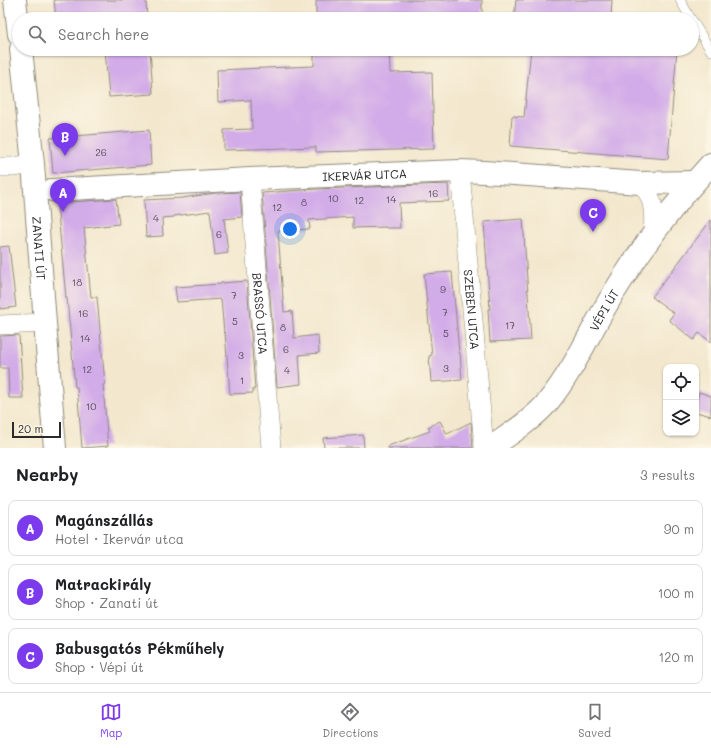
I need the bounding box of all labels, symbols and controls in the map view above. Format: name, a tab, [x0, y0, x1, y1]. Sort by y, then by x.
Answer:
search box	[12, 12, 699, 56]
icon: search	[26, 23, 48, 45]
text: Search here	[58, 24, 149, 44]
pin: B	[52, 123, 78, 156]
house number: 26	[95, 145, 107, 159]
street label: IKERVÁR UTCA	[322, 165, 407, 184]
pin: A	[50, 179, 76, 212]
house number: 16	[428, 186, 438, 200]
house number: 10	[328, 191, 338, 205]
house number: 14	[386, 192, 396, 206]
house number: 12	[354, 193, 364, 207]
house number: 8	[301, 195, 307, 209]
pin: C	[580, 199, 606, 232]
house number: 12	[272, 200, 282, 214]
house number: 4	[153, 211, 159, 225]
street label: ZANATI ÚT	[29, 216, 50, 281]
your location	[280, 219, 300, 239]
house number: 6	[216, 227, 222, 241]
street label: SZEBEN UTCA	[461, 269, 483, 350]
street label: BRASSÓ UTCA	[249, 272, 272, 355]
house number: 18	[72, 275, 82, 289]
house number: 9	[440, 282, 446, 296]
street label: VÉPI ÚT	[586, 286, 622, 334]
house number: 7	[231, 288, 237, 302]
house number: 7	[442, 305, 448, 319]
house number: 16	[78, 306, 88, 320]
house number: 5	[232, 314, 238, 328]
house number: 17	[505, 318, 515, 332]
house number: 8	[280, 320, 286, 334]
house number: 5	[443, 326, 449, 340]
house number: 14	[80, 331, 90, 345]
house number: 6	[283, 342, 289, 356]
house number: 3	[238, 348, 244, 362]
house number: 3	[443, 361, 449, 375]
house number: 12	[82, 362, 92, 376]
house number: 4	[284, 363, 290, 377]
map controls	[663, 364, 699, 436]
button: locate	[663, 364, 699, 400]
house number: 1	[240, 373, 244, 387]
house number: 10	[86, 399, 96, 413]
button: layers	[663, 400, 699, 436]
scale bar	[12, 420, 61, 439]
text: 20 m	[18, 421, 43, 436]
text: Nearby	[16, 463, 78, 485]
text: 3 results	[640, 466, 695, 483]
text: Magánszállás	[55, 510, 153, 530]
text: A	[25, 520, 35, 537]
text: 90 m	[664, 520, 694, 537]
text: Hotel · Ikervár utca	[55, 530, 184, 547]
text: Matrackirály	[55, 574, 151, 594]
text: B	[26, 584, 34, 601]
text: 100 m	[658, 584, 694, 601]
text: Shop · Zanati út	[55, 594, 158, 611]
text: Babusgatós Pékműhely	[55, 638, 225, 658]
text: C	[25, 648, 35, 665]
text: 120 m	[658, 648, 694, 665]
text: Shop · Vépi út	[55, 658, 144, 675]
tab: Map	[100, 701, 122, 740]
tab: Directions	[322, 701, 378, 740]
tab: Saved	[578, 701, 611, 740]

